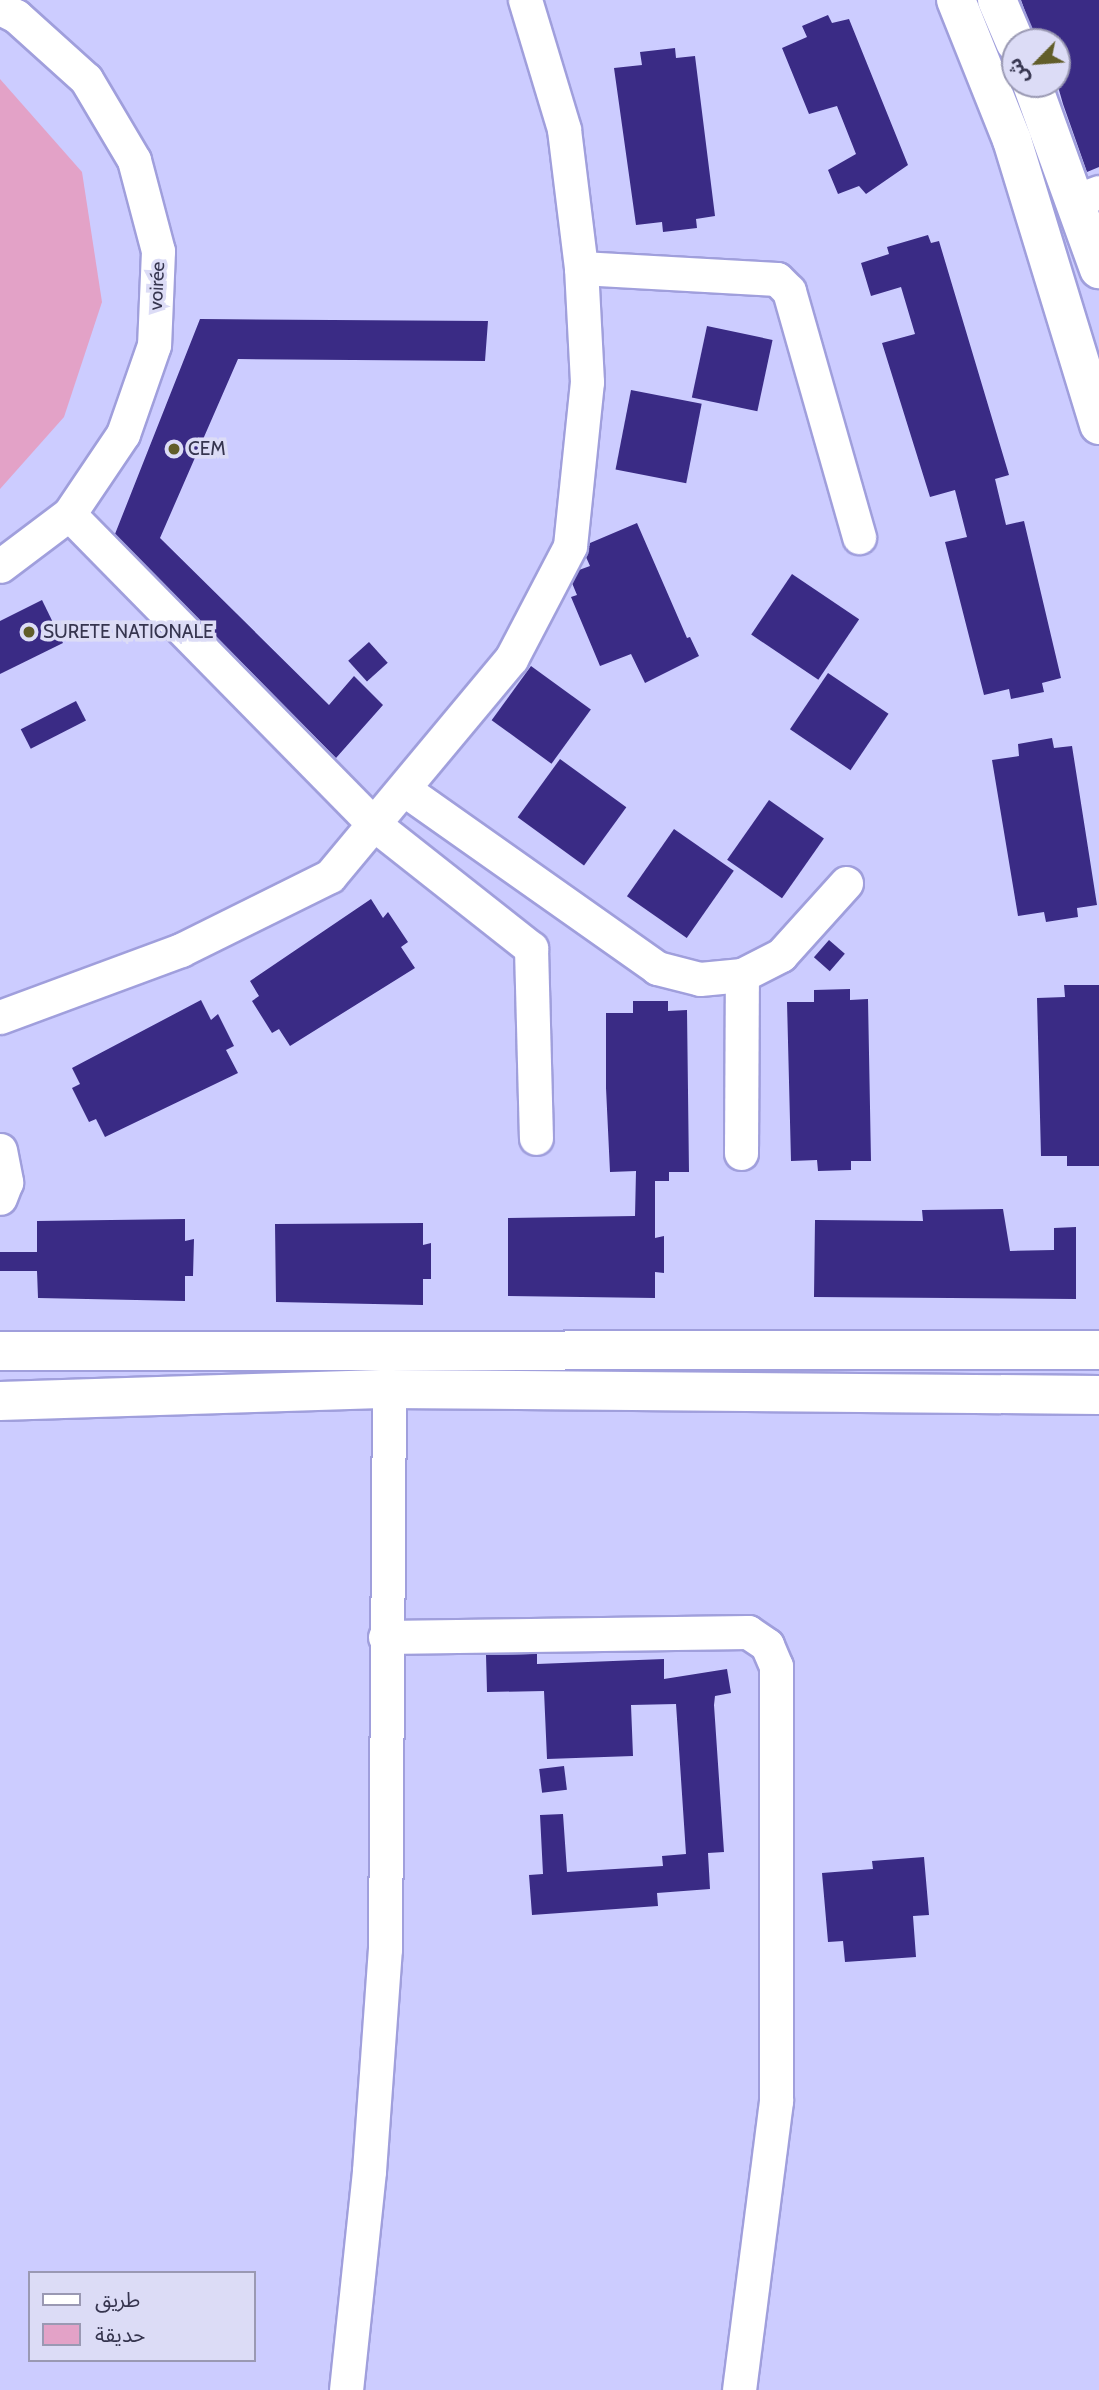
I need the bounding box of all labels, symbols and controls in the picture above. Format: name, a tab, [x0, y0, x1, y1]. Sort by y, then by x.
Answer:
north arrow	[1001, 28, 1071, 98]
text: ش	[1002, 55, 1034, 88]
street label: voirée	[144, 261, 170, 311]
place label: CEM	[188, 438, 226, 460]
marker: CEM	[166, 441, 182, 457]
place label: SURETE NATIONALE	[43, 621, 214, 643]
marker: SURETE NATIONALE	[21, 624, 37, 640]
legend	[28, 2271, 256, 2362]
text: طريق	[95, 2287, 140, 2312]
text: حديقة	[95, 2322, 145, 2347]

